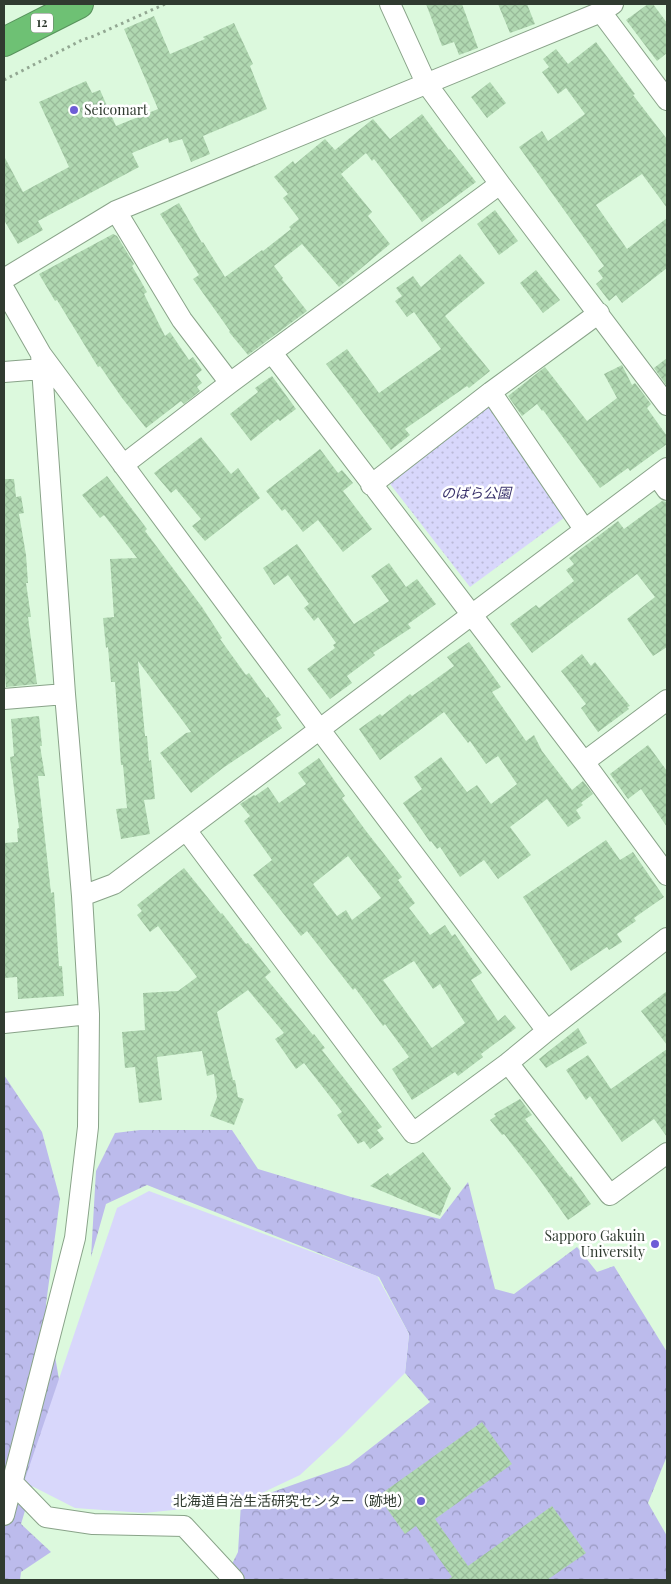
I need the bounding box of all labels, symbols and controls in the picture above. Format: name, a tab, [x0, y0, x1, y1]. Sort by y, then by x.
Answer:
road number: 12	[31, 13, 53, 32]
place label: Seicomart	[84, 100, 149, 119]
marker: Seicomart	[68, 104, 80, 116]
park label: のばら公園	[441, 483, 513, 502]
place label: Sapporo Gakuin University	[544, 1226, 646, 1261]
marker: Sapporo Gakuin University	[649, 1238, 661, 1250]
place label: 北海道自治生活研究センター（跡地）	[173, 1491, 411, 1510]
marker: 北海道自治生活研究センター（跡地）	[415, 1495, 427, 1507]

